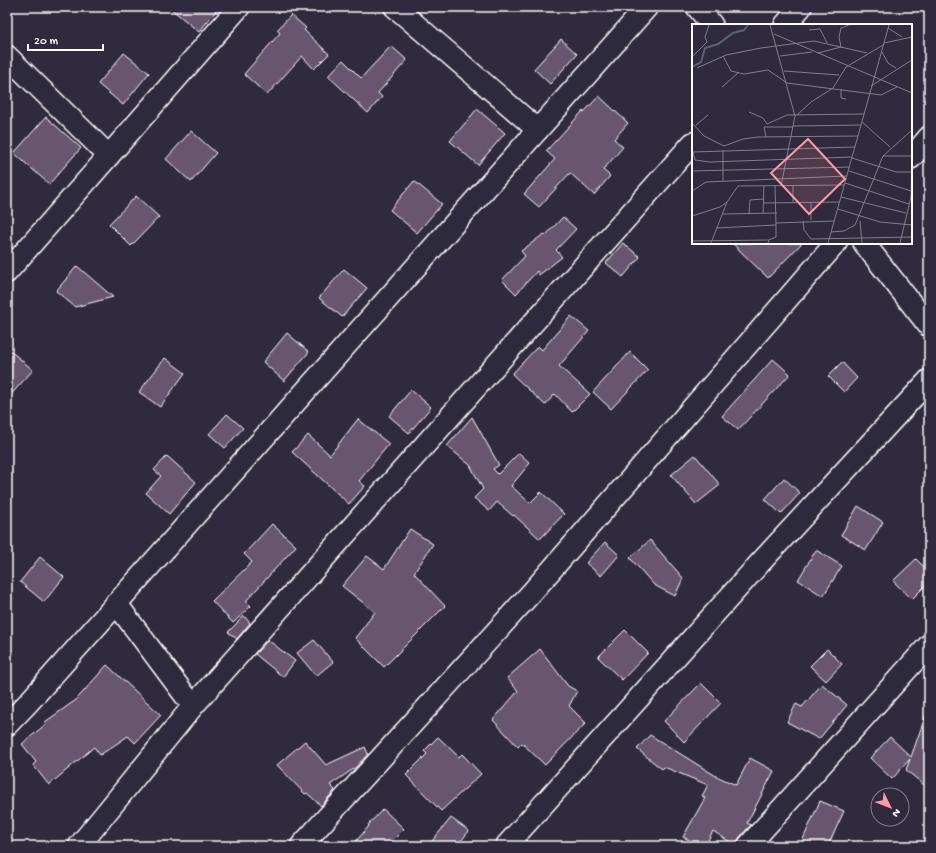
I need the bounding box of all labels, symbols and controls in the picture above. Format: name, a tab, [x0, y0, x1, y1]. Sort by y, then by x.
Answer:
inset map	[692, 24, 912, 244]
scale bar	[28, 26, 103, 52]
text: 20 m	[34, 35, 59, 49]
north arrow	[870, 787, 910, 827]
text: N	[889, 806, 903, 819]

